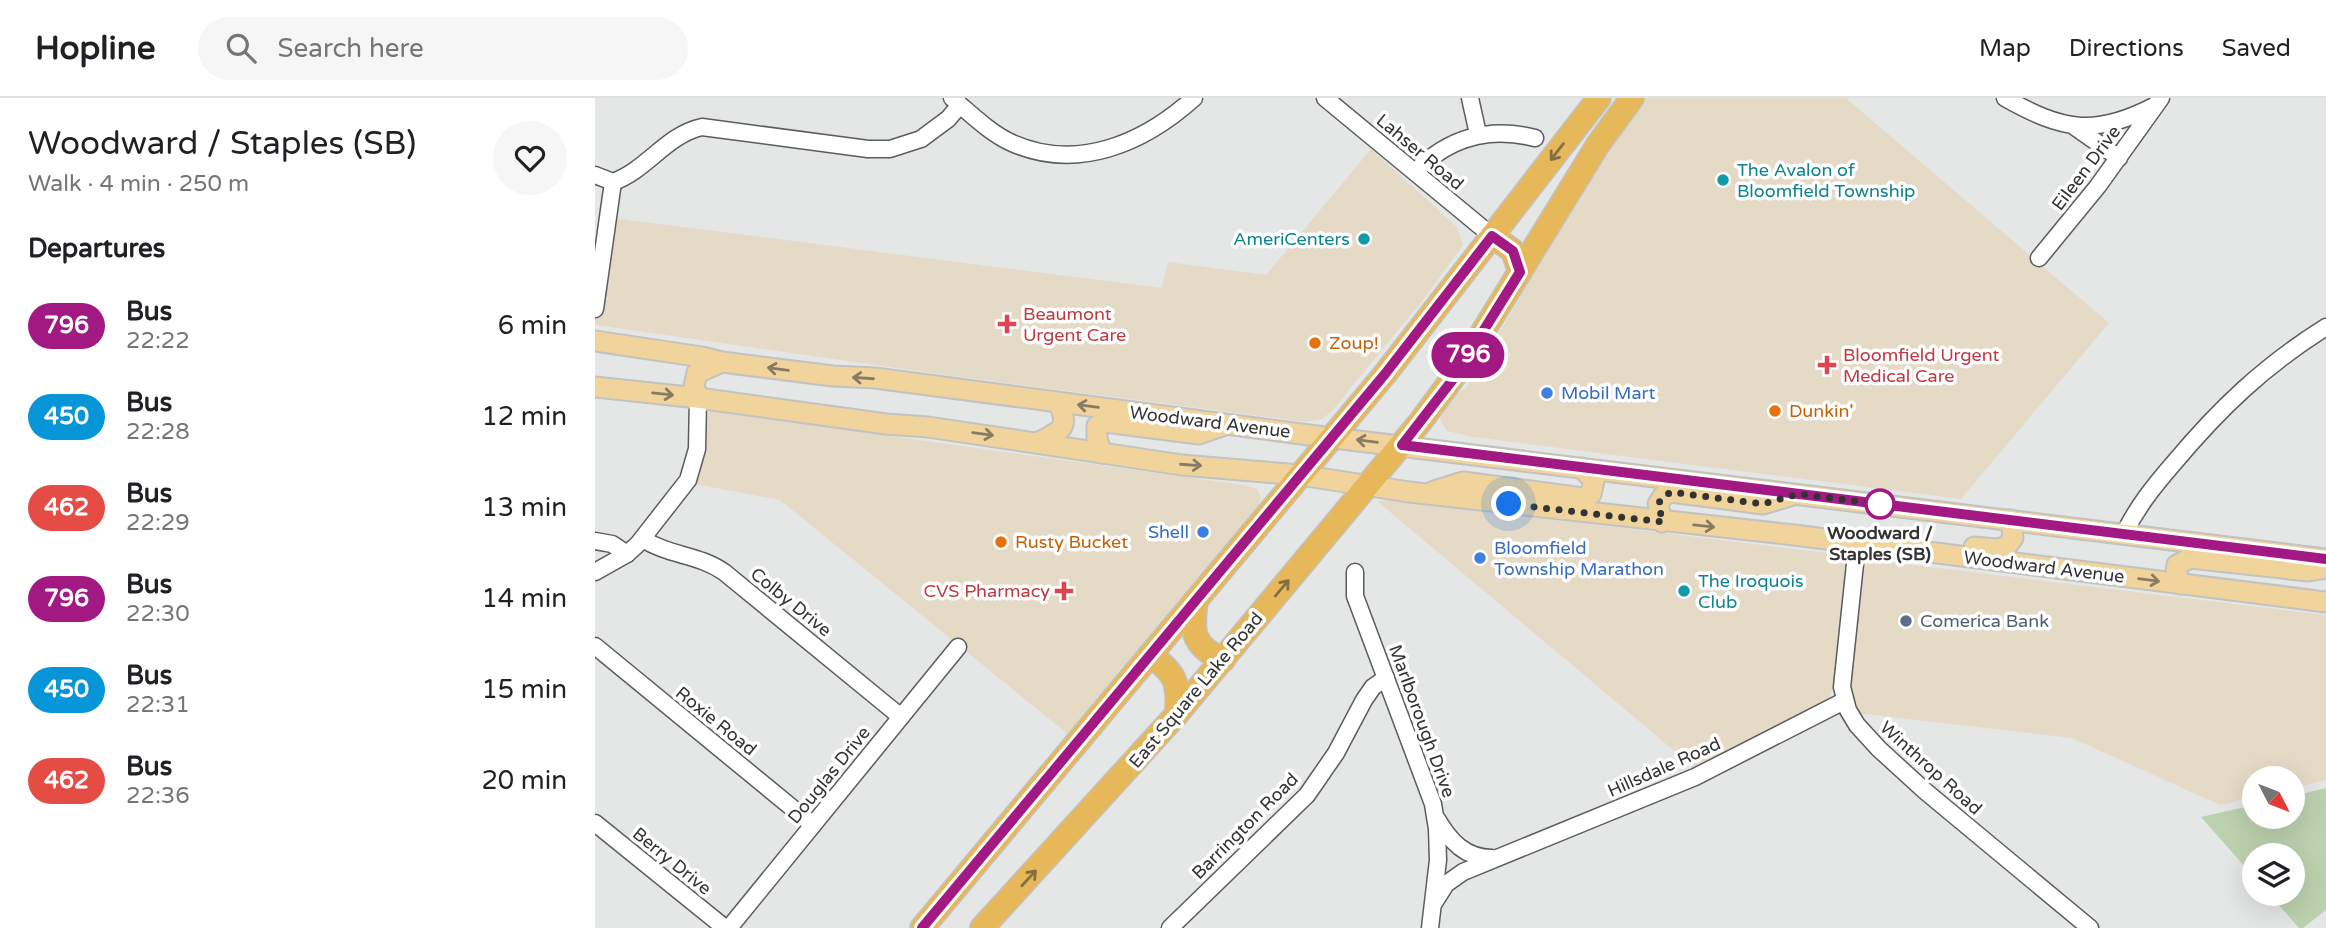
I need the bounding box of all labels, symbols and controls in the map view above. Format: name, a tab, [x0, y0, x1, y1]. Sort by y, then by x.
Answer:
search box	[198, 17, 688, 80]
text: Hopline	[35, 29, 156, 68]
icon: search	[222, 29, 260, 67]
text: Search here	[278, 33, 424, 64]
text: Map	[1979, 34, 2031, 63]
text: Directions	[2069, 34, 2184, 63]
text: Saved	[2222, 34, 2291, 63]
street label: Lahser Road	[1372, 109, 1468, 195]
button: heart	[493, 121, 567, 195]
street label: Eileen Drive	[2047, 121, 2125, 215]
text: Woodward / Staples (SB)	[28, 124, 416, 163]
one-way arrow	[1550, 142, 1565, 160]
place label: The Avalon of Bloomfield Township	[1737, 159, 1915, 202]
text: Walk · 4 min · 250 m	[28, 170, 249, 198]
marker: The Avalon of Bloomfield Township	[1715, 172, 1731, 188]
place label: AmeriCenters	[1233, 228, 1350, 250]
marker: AmeriCenters	[1356, 231, 1372, 247]
text: Departures	[28, 233, 165, 264]
text: Bus	[126, 296, 172, 327]
place label: Beaumont Urgent Care	[1023, 303, 1126, 346]
text: 6 min	[498, 310, 567, 341]
text: 796	[44, 311, 89, 340]
marker: Beaumont Urgent Care	[997, 314, 1017, 334]
text: 22:22	[126, 327, 190, 355]
place label: Zoup!	[1329, 332, 1379, 354]
line badge: 796	[1428, 332, 1508, 378]
marker: Zoup!	[1307, 335, 1323, 351]
text: 796	[1445, 340, 1491, 369]
place label: Bloomfield Urgent Medical Care	[1843, 344, 1999, 387]
marker: Bloomfield Urgent Medical Care	[1817, 355, 1837, 375]
one-way arrow	[767, 363, 789, 376]
one-way arrow	[852, 371, 875, 384]
place label: Mobil Mart	[1561, 382, 1655, 404]
marker: Mobil Mart	[1539, 385, 1555, 401]
text: Bus	[126, 387, 172, 418]
one-way arrow	[651, 388, 674, 401]
one-way arrow	[1078, 399, 1100, 412]
place label: Dunkin'	[1789, 400, 1854, 422]
text: 12 min	[481, 401, 567, 432]
street label: Woodward Avenue	[1128, 401, 1292, 443]
text: 450	[44, 402, 89, 431]
marker: Dunkin'	[1767, 403, 1783, 419]
text: 22:28	[126, 418, 190, 446]
one-way arrow	[972, 428, 994, 441]
one-way arrow	[1356, 435, 1379, 448]
one-way arrow	[1179, 459, 1202, 472]
text: Bus	[126, 478, 172, 509]
your location	[1491, 486, 1526, 521]
marker: Woodward / Staples (SB)	[1865, 489, 1895, 519]
text: 13 min	[481, 492, 567, 523]
text: 462	[44, 493, 89, 522]
text: 22:29	[126, 509, 190, 537]
one-way arrow	[1692, 520, 1715, 533]
place label: Shell	[1148, 521, 1189, 543]
place label: Woodward / Staples (SB)	[1827, 522, 1933, 565]
marker: Shell	[1195, 524, 1211, 540]
place label: Rusty Bucket	[1015, 531, 1128, 553]
marker: Rusty Bucket	[993, 534, 1009, 550]
place label: Bloomfield Township Marathon	[1494, 537, 1664, 580]
street label: Woodward Avenue	[1962, 546, 2126, 588]
marker: Bloomfield Township Marathon	[1472, 550, 1488, 566]
street label: Colby Drive	[746, 563, 836, 641]
text: Bus	[126, 569, 172, 600]
place label: The Iroquois Club	[1698, 570, 1804, 613]
one-way arrow	[2137, 574, 2160, 587]
place label: CVS Pharmacy	[923, 580, 1050, 602]
one-way arrow	[1274, 580, 1290, 598]
text: 14 min	[481, 583, 567, 614]
marker: CVS Pharmacy	[1056, 583, 1072, 599]
marker: The Iroquois Club	[1676, 583, 1692, 599]
text: 796	[44, 584, 89, 613]
text: 22:30	[126, 600, 190, 628]
street label: East Square Lake Road	[1124, 608, 1268, 772]
place label: Comerica Bank	[1920, 610, 2049, 632]
marker: Comerica Bank	[1898, 613, 1914, 629]
street label: Marlborough Drive	[1384, 642, 1460, 800]
text: Bus	[126, 660, 172, 691]
text: 15 min	[481, 674, 567, 705]
text: 450	[44, 675, 89, 704]
street label: Roxie Road	[671, 682, 761, 760]
text: 22:31	[126, 691, 190, 719]
street label: Winthrop Road	[1875, 716, 1987, 820]
street label: Douglas Drive	[783, 722, 875, 828]
street label: Hillsdale Road	[1604, 732, 1724, 802]
text: Bus	[126, 751, 172, 782]
text: 20 min	[481, 765, 567, 796]
text: 462	[44, 766, 89, 795]
north arrow	[2242, 766, 2305, 830]
map controls	[2242, 766, 2305, 906]
street label: Barrington Road	[1187, 768, 1303, 884]
text: 22:36	[126, 782, 190, 810]
street label: Berry Drive	[628, 823, 716, 899]
button: layers	[2242, 843, 2305, 906]
one-way arrow	[1020, 870, 1037, 887]

